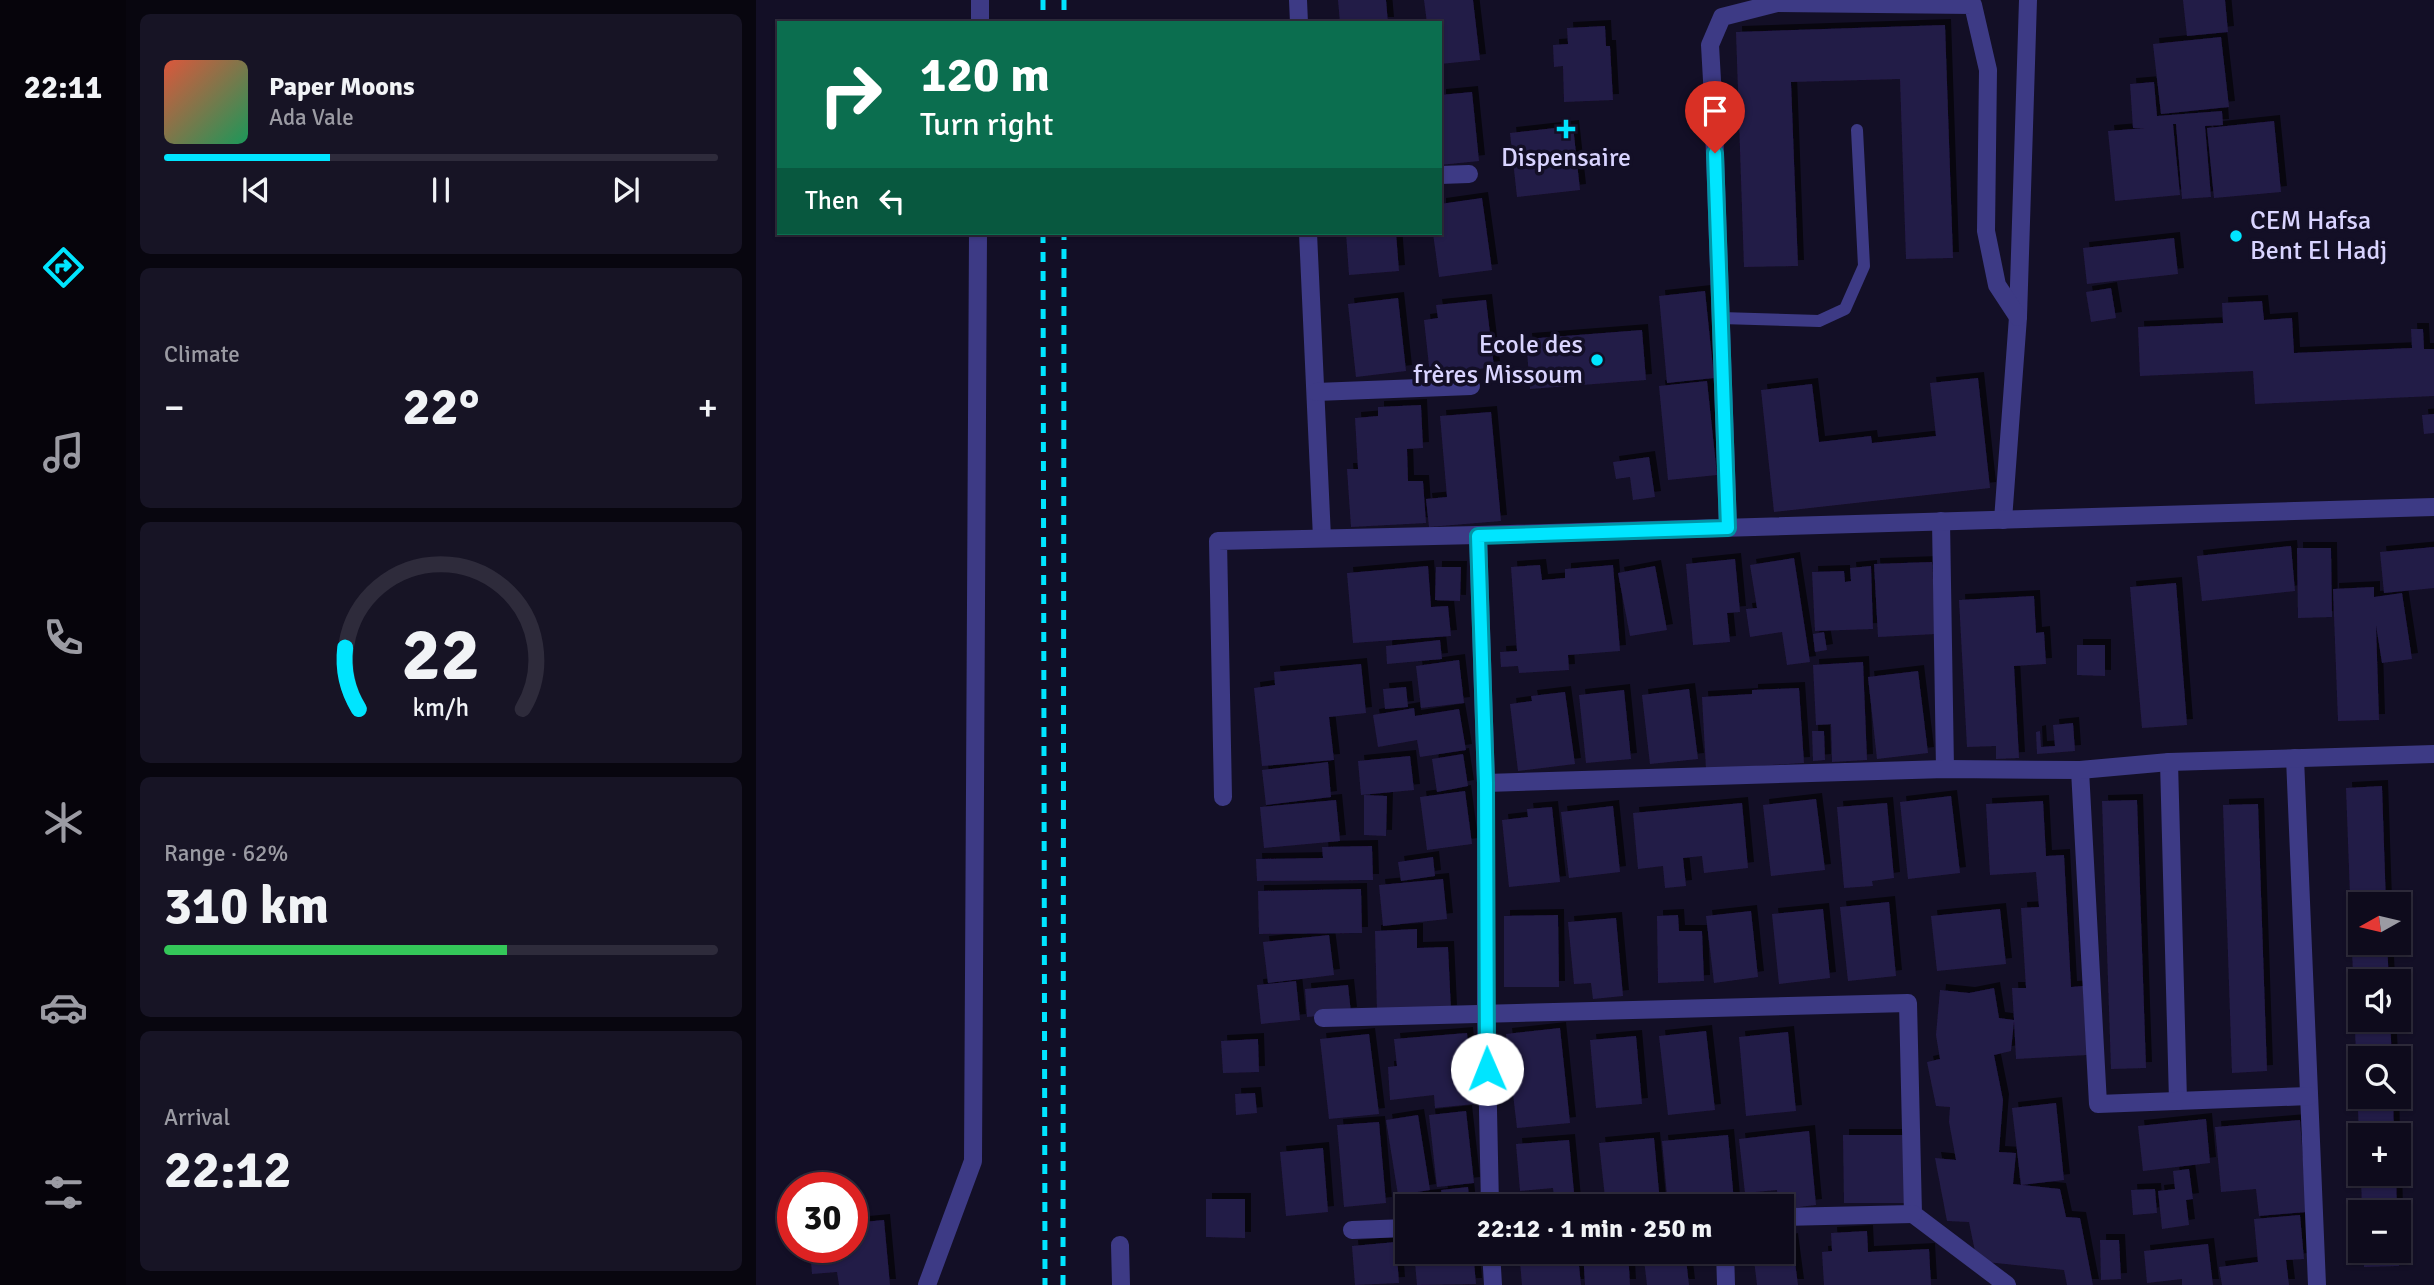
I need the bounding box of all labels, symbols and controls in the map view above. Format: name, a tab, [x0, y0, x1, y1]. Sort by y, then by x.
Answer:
text: 120 m	[920, 45, 1050, 105]
icon: right	[805, 49, 896, 140]
text: 22:11	[24, 68, 102, 107]
text: Paper Moons	[269, 71, 415, 103]
pin	[1685, 81, 1745, 153]
icon: arrive	[1696, 92, 1734, 130]
text: Ada Vale	[269, 103, 354, 132]
text: Turn right	[920, 105, 1053, 144]
marker: Dispensaire	[1556, 119, 1576, 139]
place label: Dispensaire	[1501, 142, 1631, 174]
icon: previous	[237, 171, 275, 209]
icon: pause	[422, 171, 460, 209]
icon: next	[607, 171, 645, 209]
icon: left	[873, 182, 911, 220]
text: Then	[805, 185, 859, 217]
place label: CEM Hafsa Bent El Hadj	[2250, 205, 2387, 267]
marker: CEM Hafsa Bent El Hadj	[2228, 228, 2244, 244]
icon: directions	[39, 243, 88, 292]
place label: Ecole des frères Missoum	[1413, 329, 1583, 391]
text: Climate	[164, 340, 240, 369]
marker: Ecole des frères Missoum	[1589, 352, 1605, 368]
text: 22°	[403, 375, 479, 439]
text: −	[164, 384, 185, 431]
text: +	[697, 384, 718, 431]
icon: music	[39, 428, 88, 477]
text: 22	[402, 611, 480, 700]
icon: phone	[39, 613, 88, 662]
text: km/h	[413, 691, 469, 722]
icon: climate	[39, 798, 88, 847]
text: Range · 62%	[164, 839, 288, 868]
text: 310 km	[164, 874, 329, 938]
north arrow	[2348, 892, 2412, 956]
map controls	[2348, 892, 2411, 1263]
button: sound	[2348, 969, 2411, 1032]
icon: car	[39, 983, 88, 1032]
position arrow	[1450, 1032, 1524, 1106]
button: search	[2348, 1046, 2411, 1109]
text: Arrival	[164, 1103, 230, 1132]
button: +	[2348, 1123, 2411, 1186]
text: 22:12	[164, 1138, 292, 1202]
icon: filters	[39, 1168, 88, 1217]
speed limit sign: 30	[777, 1172, 868, 1263]
button: −	[2348, 1200, 2411, 1263]
text: 22:12 · 1 min · 250 m	[1477, 1213, 1712, 1245]

